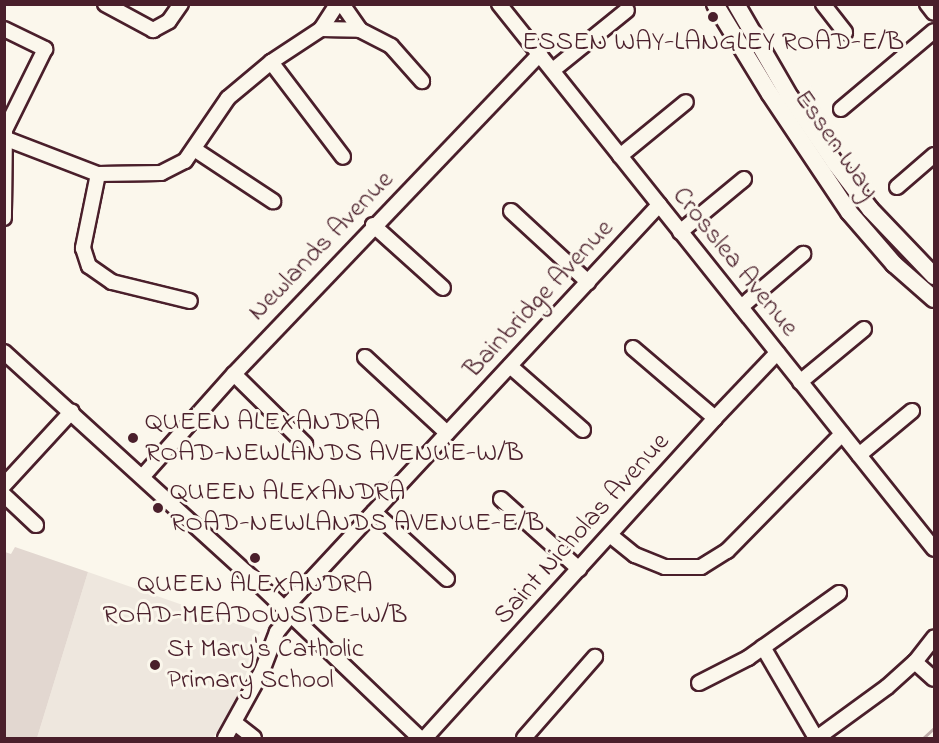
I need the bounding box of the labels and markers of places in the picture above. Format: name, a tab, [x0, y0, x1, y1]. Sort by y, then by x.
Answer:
marker: ESSEN WAY-LANGLEY ROAD-E/B	[706, 10, 720, 24]
place label: ESSEN WAY-LANGLEY ROAD-E/B	[522, 27, 904, 59]
place label: QUEEN ALEXANDRA ROAD-NEWLANDS AVENUE-W/B	[145, 406, 524, 469]
marker: QUEEN ALEXANDRA ROAD-NEWLANDS AVENUE-W/B	[126, 431, 140, 445]
place label: QUEEN ALEXANDRA ROAD-NEWLANDS AVENUE-E/B	[170, 476, 544, 539]
marker: QUEEN ALEXANDRA ROAD-NEWLANDS AVENUE-E/B	[151, 501, 165, 515]
marker: QUEEN ALEXANDRA ROAD-MEADOWSIDE-W/B	[248, 551, 262, 565]
place label: QUEEN ALEXANDRA ROAD-MEADOWSIDE-W/B	[103, 568, 407, 631]
place label: St Mary's Catholic Primary School	[167, 633, 364, 696]
marker: St Mary's Catholic Primary School	[148, 658, 162, 672]

